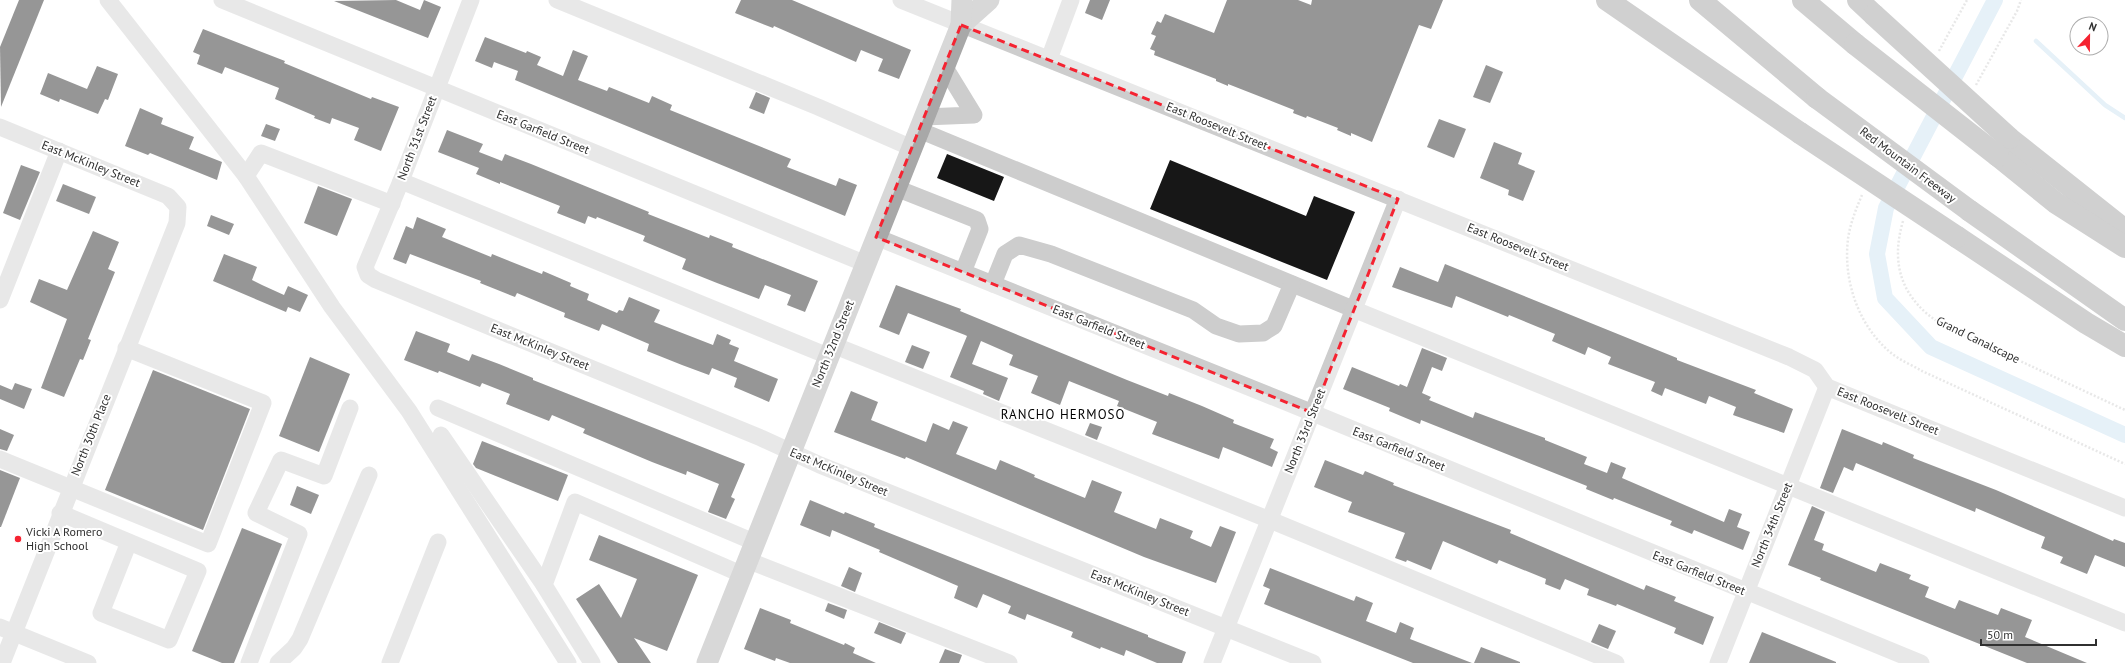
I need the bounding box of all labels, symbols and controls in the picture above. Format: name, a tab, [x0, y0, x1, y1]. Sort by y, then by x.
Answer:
north arrow	[2069, 16, 2109, 56]
text: N	[2087, 19, 2099, 35]
street label: North 31st Street	[394, 94, 439, 182]
street label: East Roosevelt Street	[1164, 98, 1270, 153]
street label: East Garfield Street	[495, 106, 592, 157]
street label: Red Mountain Freeway	[1857, 123, 1960, 206]
street label: East McKinley Street	[40, 137, 143, 190]
street label: East Roosevelt Street	[1465, 219, 1571, 274]
street label: North 32nd Street	[808, 298, 857, 390]
street label: East Garfield Street	[1051, 301, 1148, 352]
street label: Grand Canalscape	[1934, 313, 2023, 366]
street label: East McKinley Street	[489, 320, 592, 373]
street label: East Roosevelt Street	[1835, 383, 1941, 438]
street label: North 33rd Street	[1281, 386, 1328, 475]
street label: North 30th Place	[67, 392, 114, 478]
district label: RANCHO HERMOSO	[1001, 406, 1125, 423]
street label: East Garfield Street	[1351, 423, 1448, 474]
street label: East McKinley Street	[788, 444, 890, 499]
street label: North 34th Street	[1748, 480, 1795, 570]
place label: Vicki A Romero High School	[25, 524, 102, 553]
marker: Vicki A Romero High School	[13, 534, 23, 544]
street label: East Garfield Street	[1651, 547, 1748, 598]
street label: East McKinley Street	[1089, 566, 1192, 619]
scale bar	[1981, 621, 2096, 647]
text: 50 m	[1987, 627, 2013, 642]

